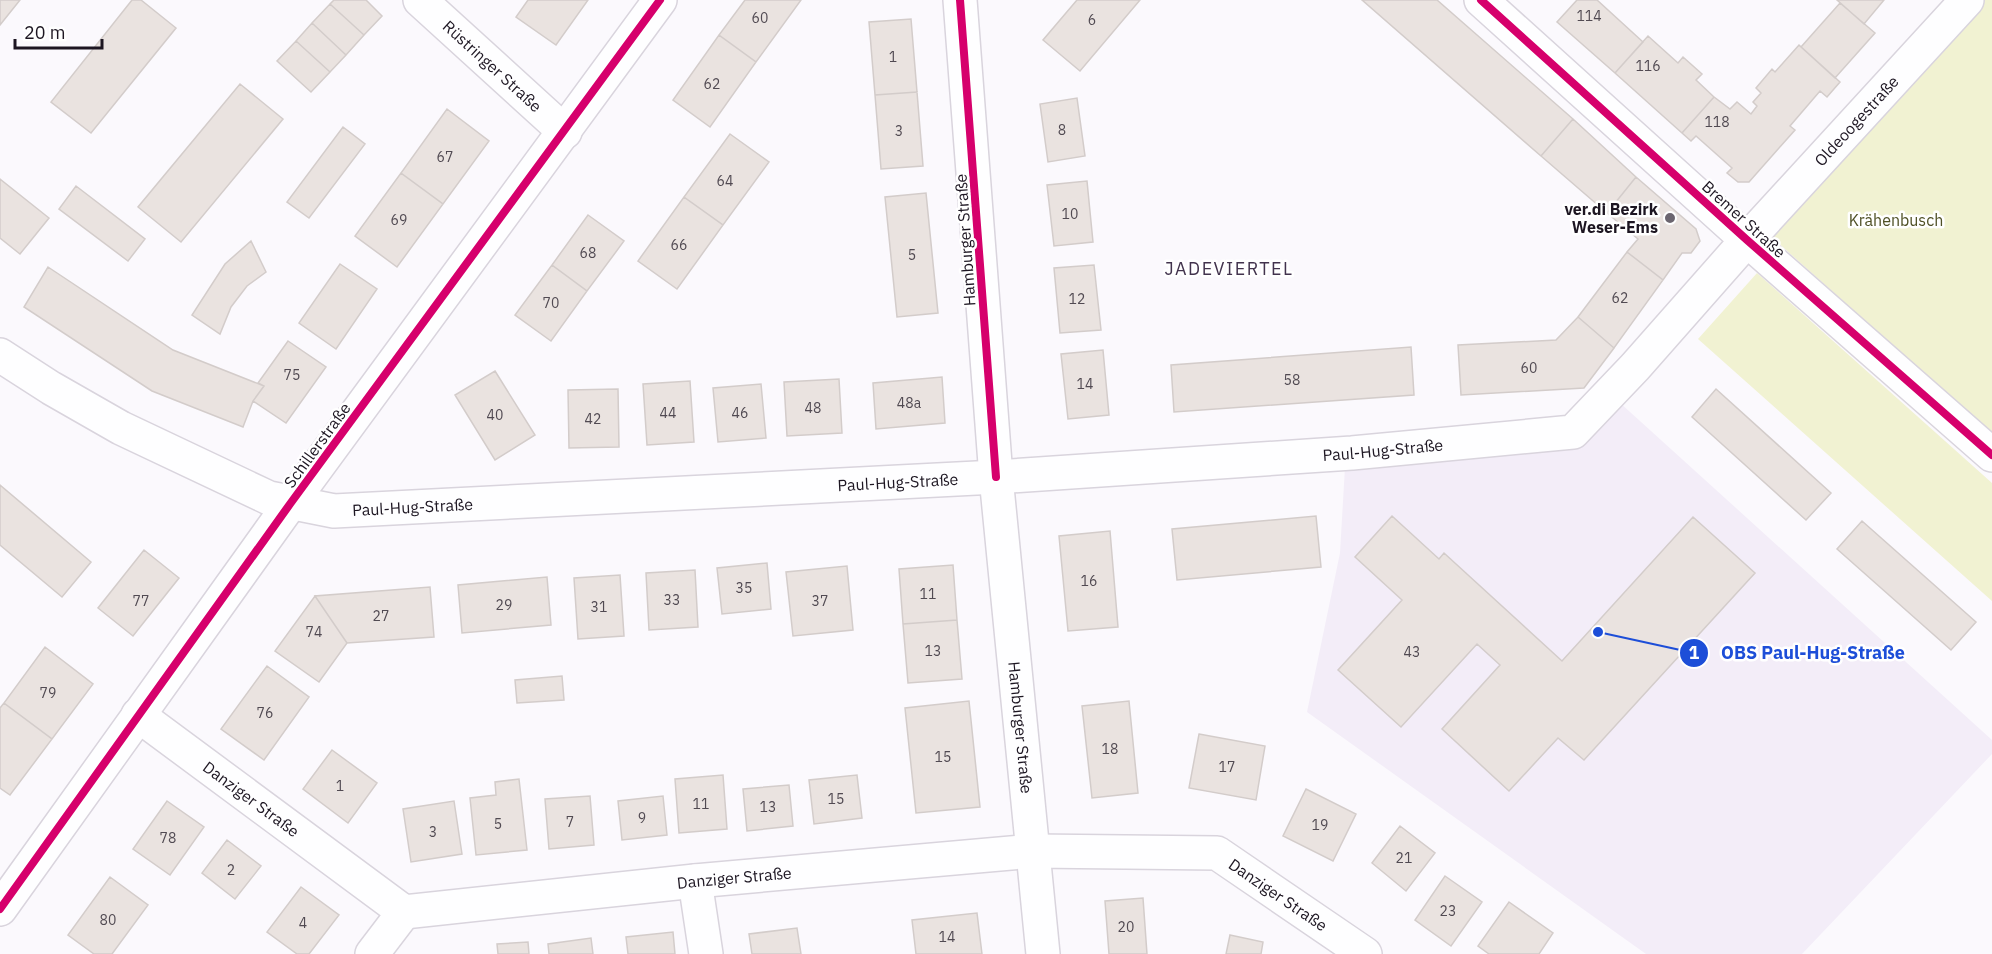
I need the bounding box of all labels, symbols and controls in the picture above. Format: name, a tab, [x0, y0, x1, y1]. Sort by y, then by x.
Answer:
house number: 114	[1576, 7, 1602, 25]
house number: 60	[752, 9, 768, 27]
house number: 6	[1088, 11, 1096, 29]
scale bar	[15, 12, 102, 50]
street label: Rüstringer Straße	[439, 16, 546, 116]
text: 20 m	[24, 21, 66, 44]
house number: 1	[889, 48, 897, 66]
house number: 116	[1635, 57, 1661, 75]
street label: Oldeoogestraße	[1810, 71, 1903, 170]
house number: 62	[704, 75, 720, 93]
house number: 118	[1704, 113, 1730, 131]
house number: 8	[1058, 121, 1066, 139]
house number: 3	[895, 122, 903, 140]
house number: 67	[437, 148, 453, 166]
house number: 64	[717, 172, 733, 190]
street label: Hamburger Straße	[950, 173, 980, 307]
street label: Bremer Straße	[1698, 176, 1790, 262]
place label: ver.di Bezirk Weser-Ems	[1564, 199, 1659, 237]
house number: 10	[1062, 205, 1078, 223]
park label: Krähenbusch	[1849, 210, 1943, 230]
house number: 69	[391, 211, 407, 229]
marker: ver.di Bezirk Weser-Ems	[1663, 211, 1677, 225]
house number: 66	[671, 236, 687, 254]
house number: 68	[580, 244, 596, 262]
house number: 5	[908, 246, 916, 264]
district label: JADEVIERTEL	[1164, 257, 1294, 280]
house number: 62	[1612, 289, 1628, 307]
house number: 12	[1069, 290, 1085, 308]
house number: 70	[543, 294, 559, 312]
house number: 60	[1521, 359, 1537, 377]
house number: 75	[284, 366, 300, 384]
house number: 58	[1284, 371, 1300, 389]
house number: 14	[1077, 375, 1093, 393]
house number: 48a	[897, 394, 922, 412]
street label: Schillerstraße	[279, 398, 355, 491]
house number: 48	[805, 399, 821, 417]
house number: 44	[660, 404, 676, 422]
house number: 46	[732, 404, 748, 422]
house number: 40	[487, 406, 503, 424]
house number: 42	[585, 410, 601, 428]
street label: Paul-Hug-Straße	[1322, 434, 1444, 465]
street label: Paul-Hug-Straße	[837, 469, 959, 495]
street label: Paul-Hug-Straße	[352, 494, 474, 520]
house number: 16	[1081, 572, 1097, 590]
house number: 35	[736, 579, 752, 597]
house number: 11	[920, 585, 936, 603]
house number: 33	[664, 591, 680, 609]
house number: 77	[133, 592, 149, 610]
house number: 37	[812, 592, 828, 610]
house number: 29	[496, 596, 512, 614]
house number: 31	[591, 598, 607, 616]
house number: 27	[373, 607, 389, 625]
house number: 74	[306, 623, 322, 641]
callout: OBS Paul-Hug-Straße	[1679, 635, 1917, 671]
text: 1	[1689, 641, 1700, 664]
text: OBS Paul-Hug-Straße	[1721, 641, 1905, 664]
house number: 13	[925, 642, 941, 660]
house number: 43	[1404, 643, 1420, 661]
street label: Hamburger Straße	[1004, 660, 1037, 795]
house number: 79	[40, 684, 56, 702]
house number: 76	[257, 704, 273, 722]
house number: 18	[1102, 740, 1118, 758]
house number: 15	[935, 748, 951, 766]
street label: Danziger Straße	[199, 757, 304, 841]
house number: 17	[1219, 758, 1235, 776]
house number: 1	[336, 777, 344, 795]
house number: 15	[828, 790, 844, 808]
house number: 11	[693, 795, 709, 813]
house number: 13	[760, 798, 776, 816]
house number: 9	[638, 809, 646, 827]
house number: 7	[566, 813, 574, 831]
house number: 5	[494, 815, 502, 833]
house number: 19	[1312, 816, 1328, 834]
house number: 3	[429, 823, 437, 841]
house number: 78	[160, 829, 176, 847]
house number: 21	[1396, 849, 1412, 867]
street label: Danziger Straße	[1225, 854, 1331, 935]
house number: 2	[227, 861, 235, 879]
street label: Danziger Straße	[676, 862, 793, 893]
house number: 23	[1440, 902, 1456, 920]
house number: 80	[100, 911, 116, 929]
house number: 4	[299, 914, 307, 932]
house number: 20	[1118, 918, 1134, 936]
house number: 14	[939, 928, 955, 946]

